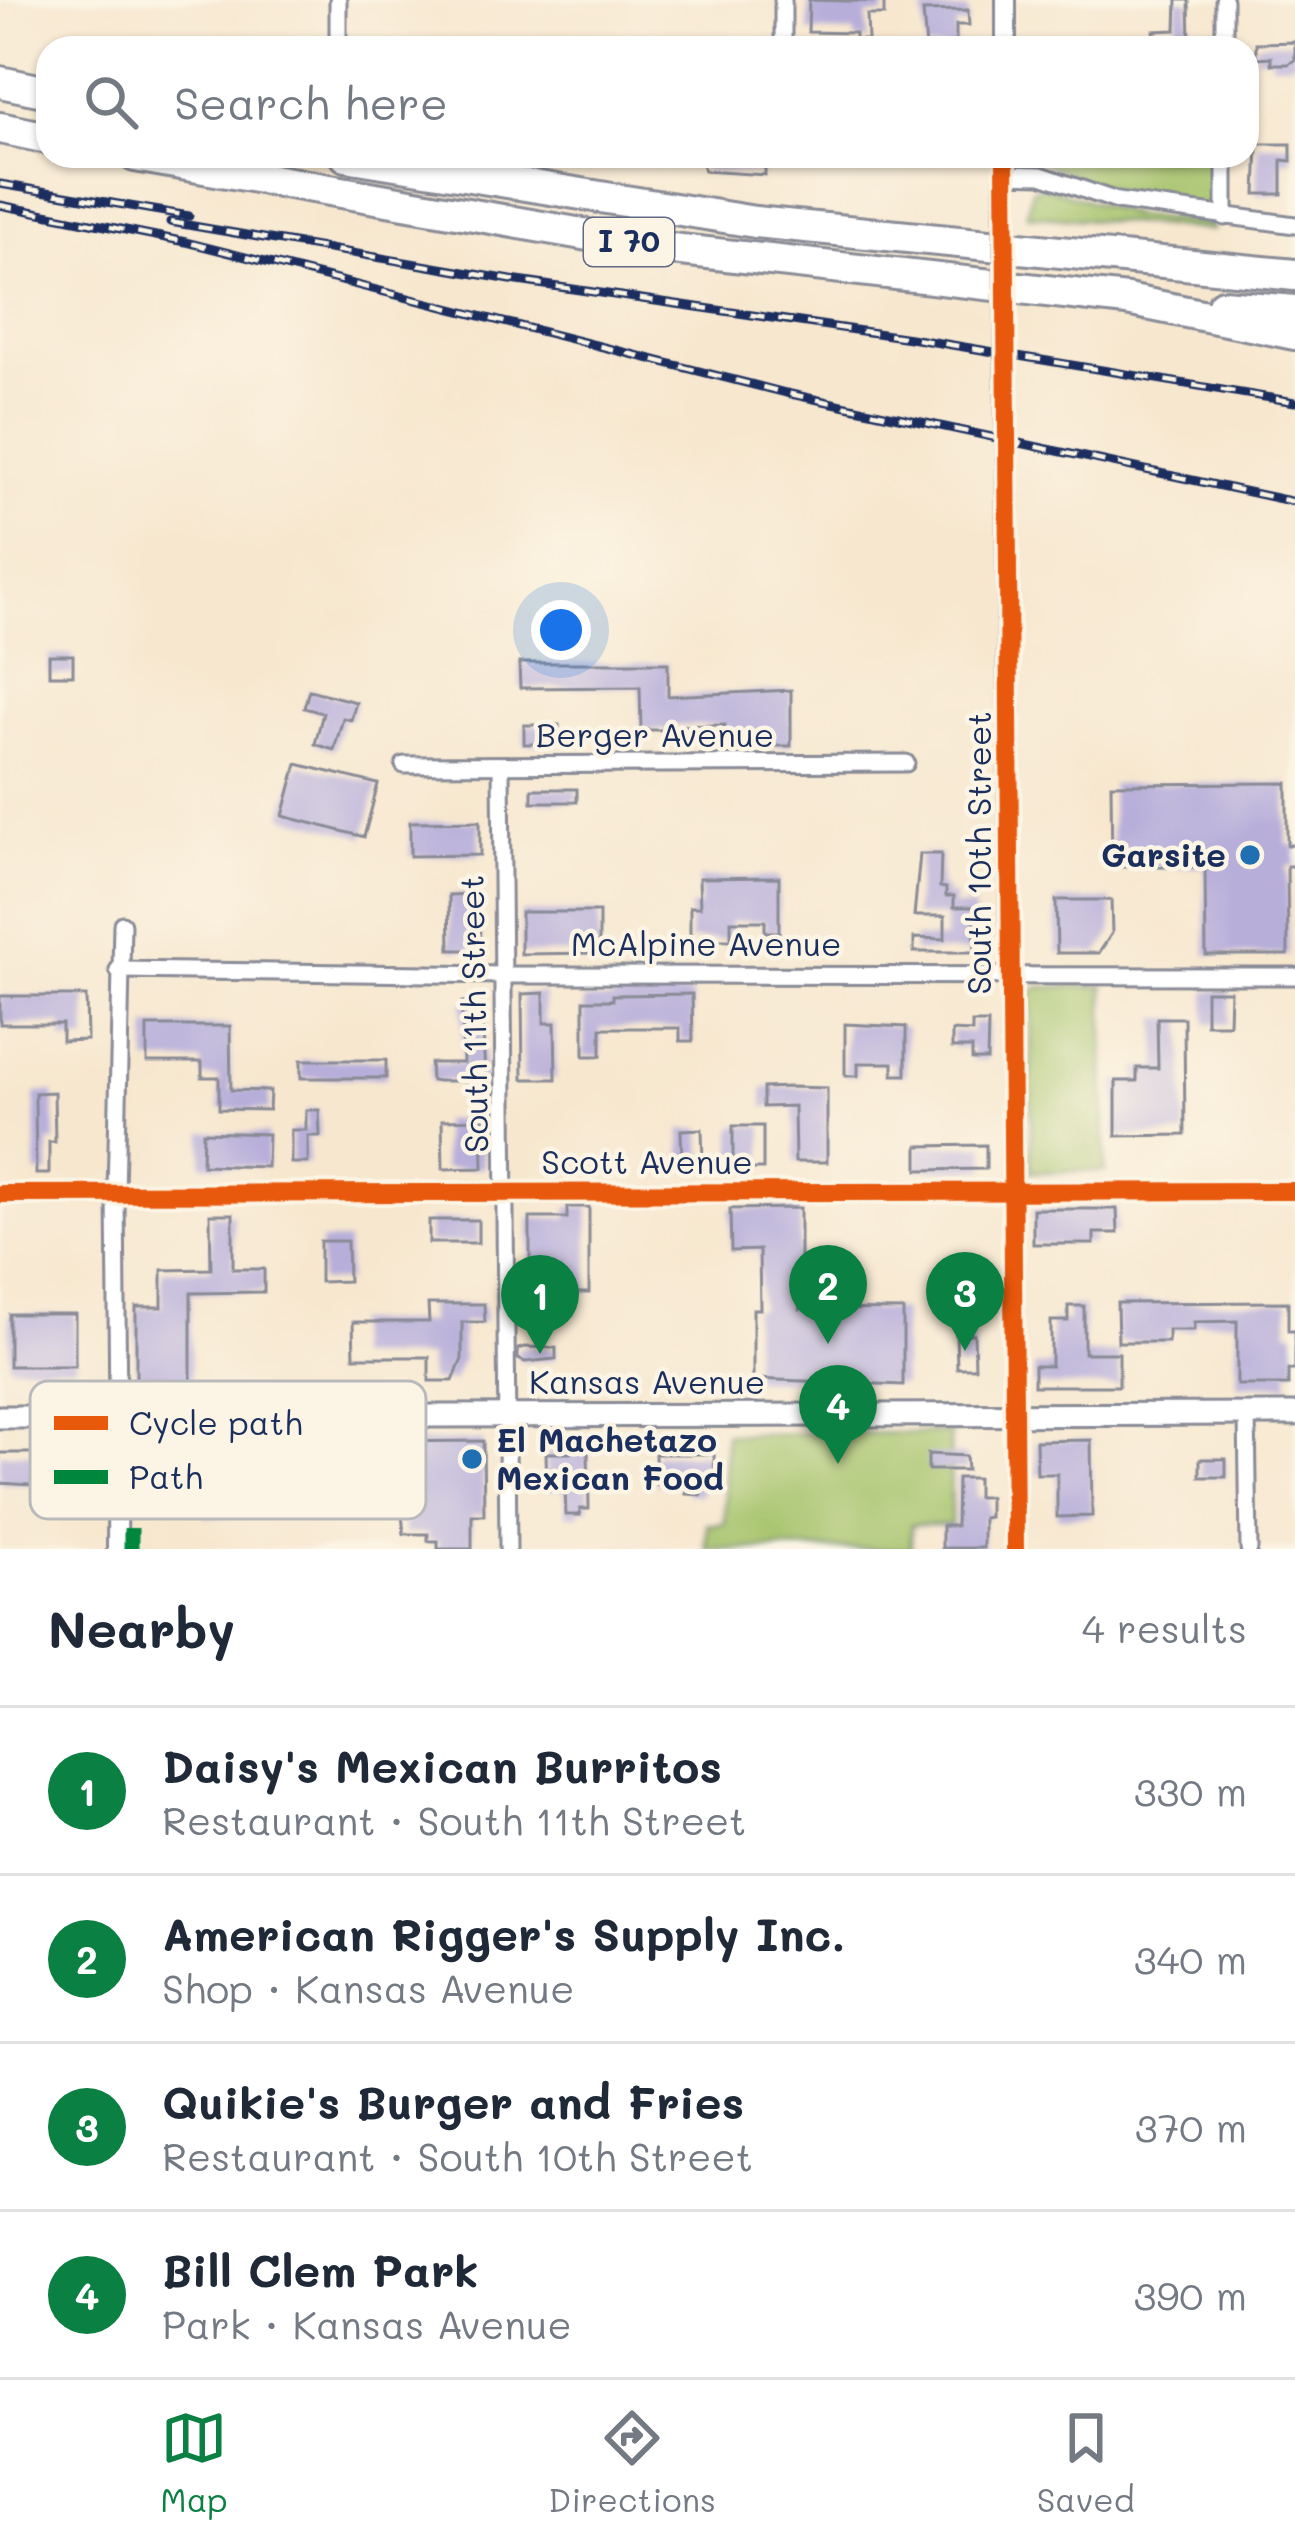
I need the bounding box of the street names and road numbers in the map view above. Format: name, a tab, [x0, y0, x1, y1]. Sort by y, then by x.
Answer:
road number: I 70	[584, 218, 674, 266]
street label: South 10th Street	[956, 711, 999, 995]
street label: Berger Avenue	[536, 712, 774, 755]
street label: South 11th Street	[449, 875, 496, 1153]
street label: McAlpine Avenue	[571, 921, 841, 964]
street label: Scott Avenue	[541, 1139, 753, 1182]
street label: Kansas Avenue	[529, 1359, 765, 1402]

